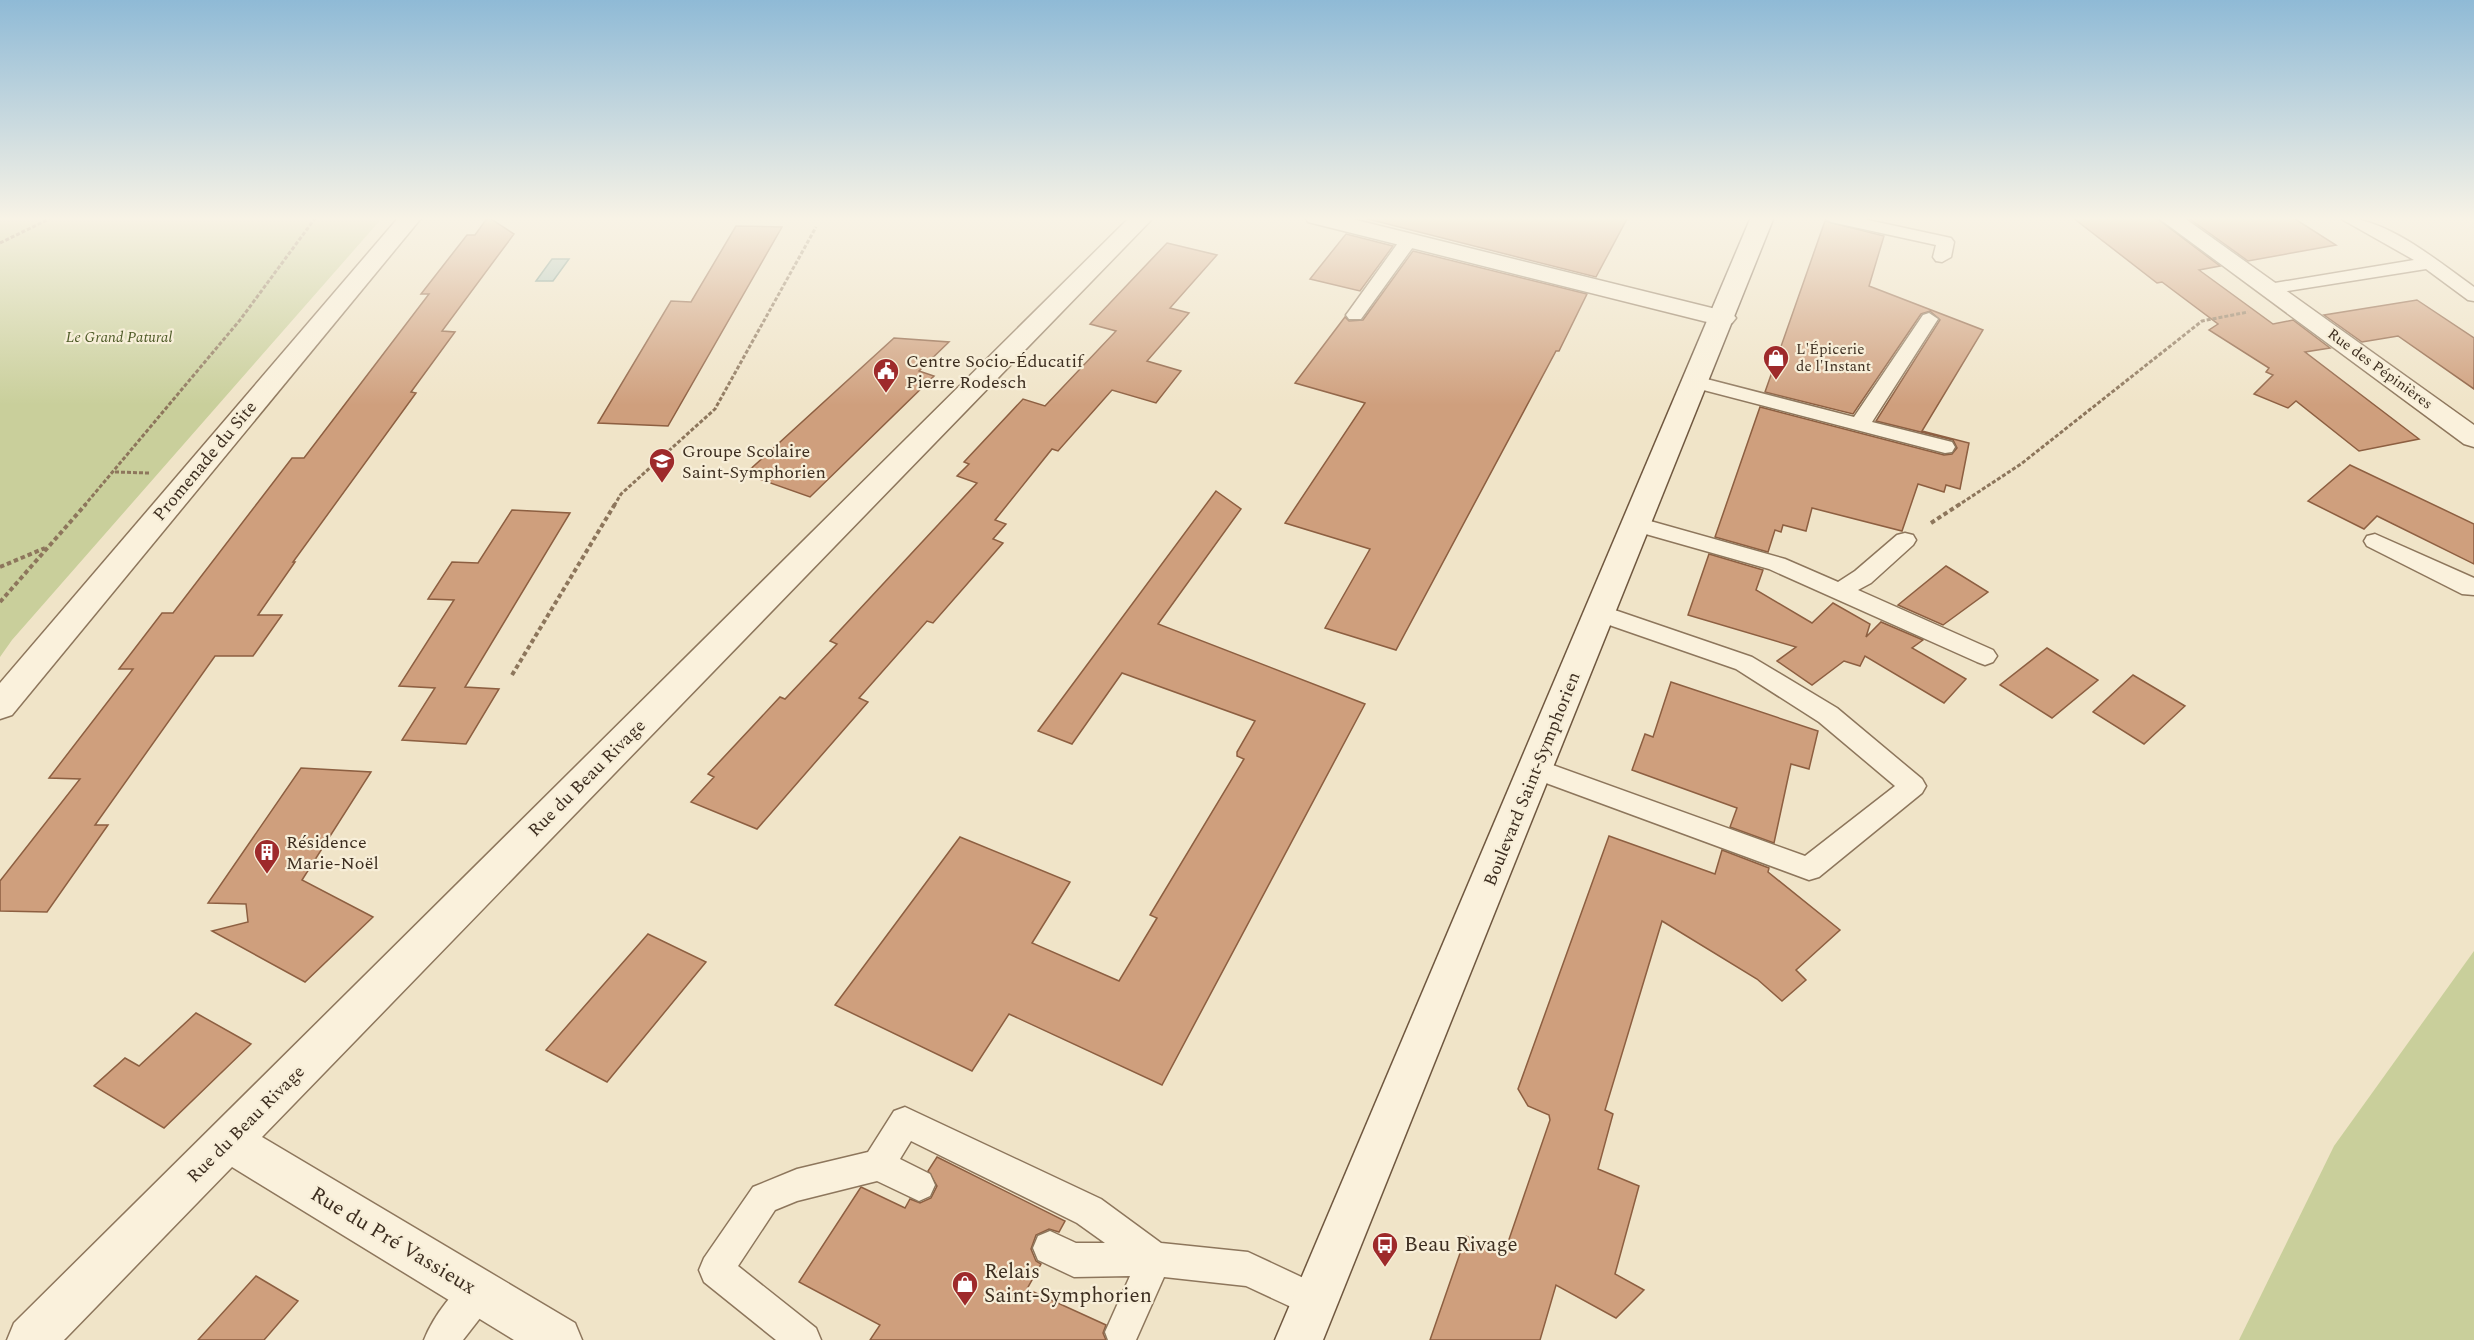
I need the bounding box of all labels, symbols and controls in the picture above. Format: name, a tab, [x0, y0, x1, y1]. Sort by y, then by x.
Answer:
street label: Rue des Pépinières	[2323, 323, 2437, 415]
park label: Le Grand Patural	[66, 326, 172, 349]
place label: L'Épicerie de l'Instant	[1796, 338, 1871, 378]
shop icon: L'Épicerie de l'Instant	[1761, 343, 1791, 381]
place label: Centre Socio-Éducatif Pierre Rodesch	[906, 348, 1085, 396]
public building icon: Centre Socio-Éducatif Pierre Rodesch	[871, 356, 901, 394]
street label: Promenade du Site	[147, 395, 263, 527]
place label: Groupe Scolaire Saint-Symphorien	[682, 438, 826, 486]
school or university icon: Groupe Scolaire Saint-Symphorien	[647, 446, 677, 484]
street label: Boulevard Saint-Symphorien	[1477, 668, 1587, 890]
street label: Rue du Beau Rivage	[522, 713, 652, 843]
place label: Résidence Marie-Noël	[286, 829, 379, 877]
building icon: Résidence Marie-Noël	[252, 837, 282, 875]
street label: Rue du Beau Rivage	[181, 1059, 311, 1189]
street label: Rue du Pré Vassieux	[304, 1179, 482, 1303]
place label: Beau Rivage	[1404, 1229, 1518, 1261]
bus stop icon: Beau Rivage	[1370, 1230, 1400, 1268]
place label: Relais Saint-Symphorien	[984, 1256, 1152, 1312]
shop icon: Relais Saint-Symphorien	[950, 1269, 980, 1307]

